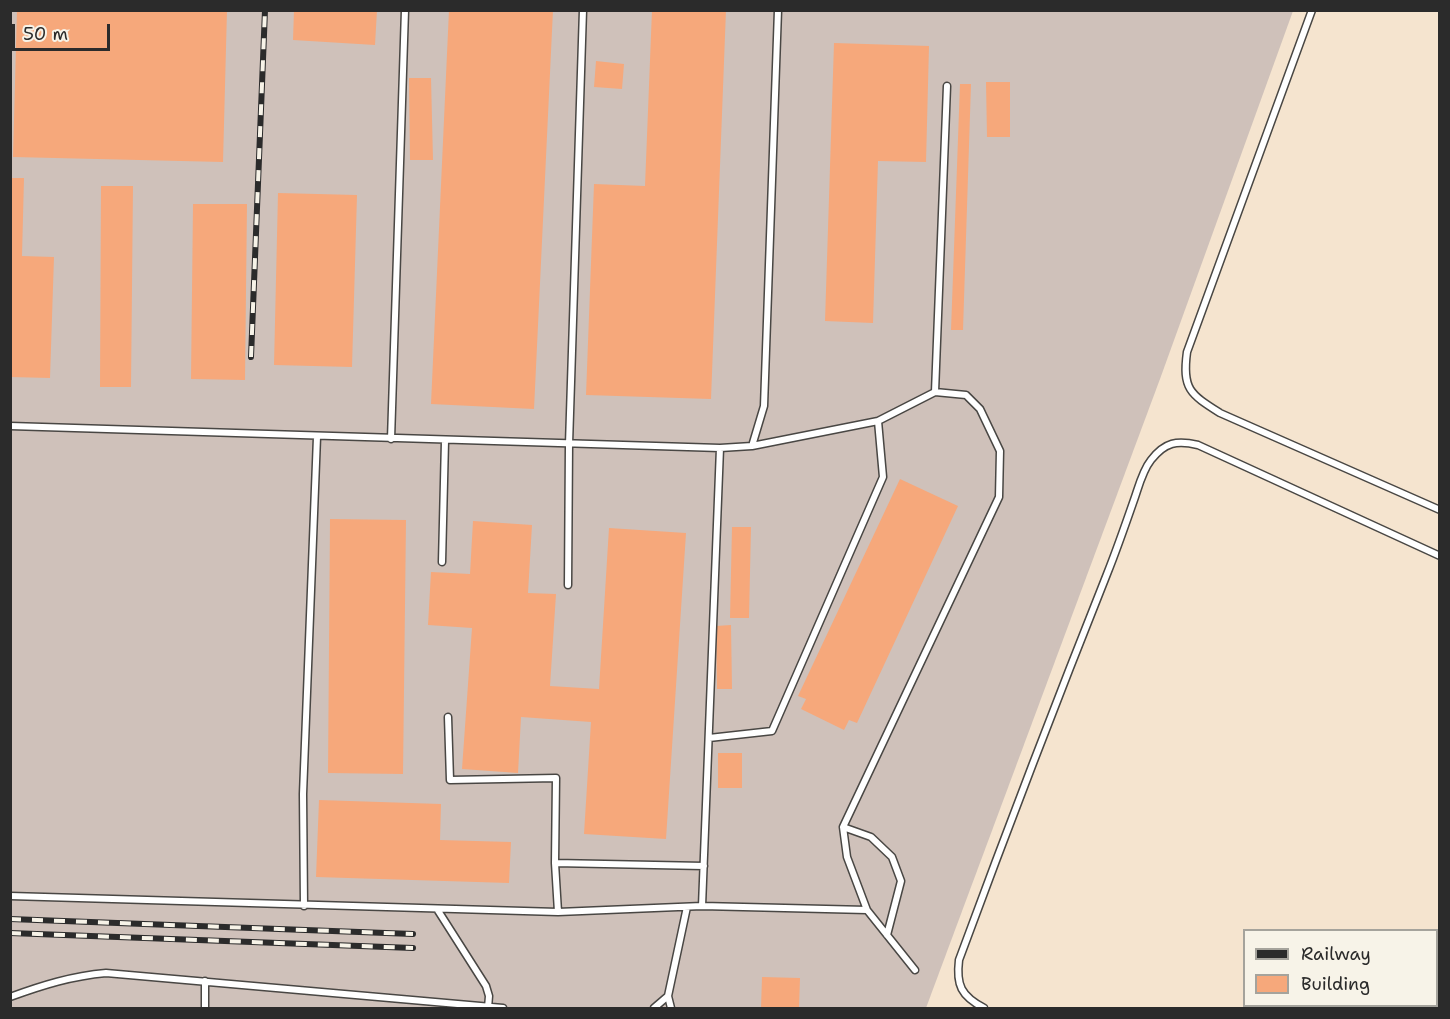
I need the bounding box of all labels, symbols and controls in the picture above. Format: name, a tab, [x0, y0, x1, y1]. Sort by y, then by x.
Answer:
scale bar	[15, 12, 112, 50]
text: 50 m	[23, 22, 68, 46]
legend	[1243, 929, 1438, 1007]
text: Railway	[1301, 942, 1371, 966]
text: Building	[1301, 972, 1370, 996]

